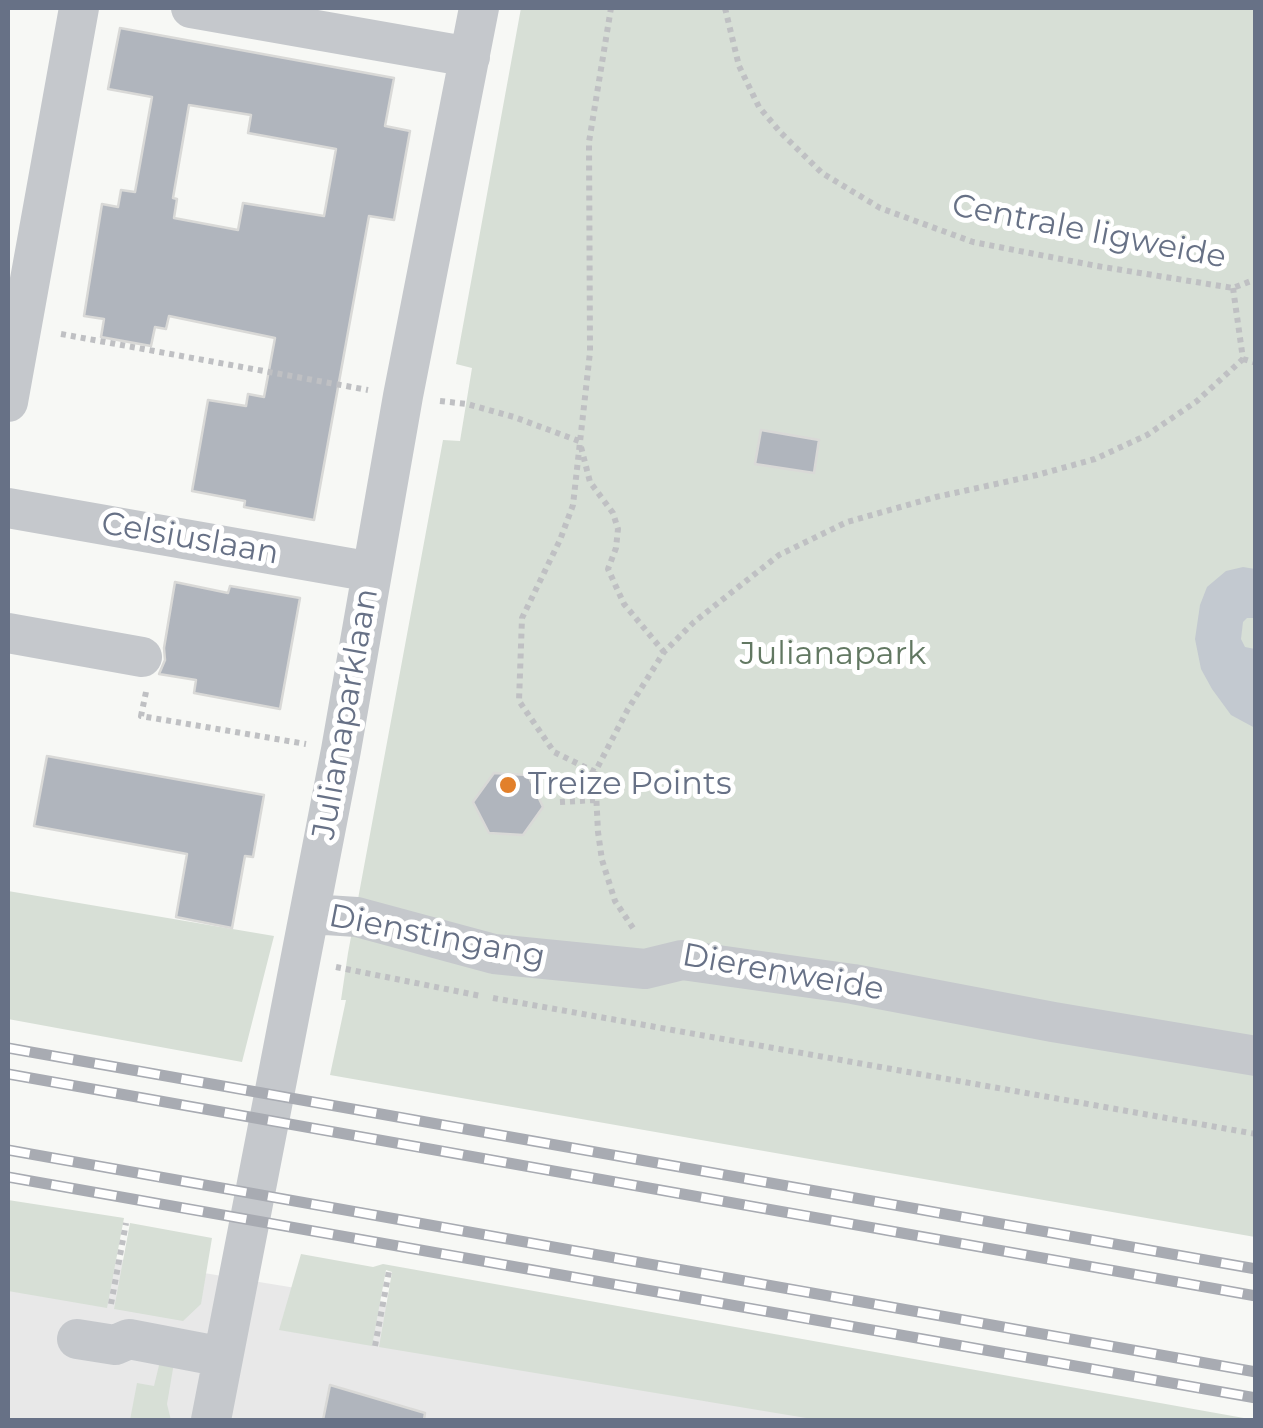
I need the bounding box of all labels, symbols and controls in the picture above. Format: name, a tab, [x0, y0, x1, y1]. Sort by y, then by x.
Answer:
street label: Centrale ligweide	[949, 187, 1229, 277]
street label: Celsiuslaan	[98, 505, 282, 573]
street label: Julianaparklaan	[305, 585, 387, 843]
park label: Julianapark	[740, 636, 926, 674]
place label: Treize Points	[528, 766, 732, 804]
marker: Treize Points	[497, 774, 519, 796]
street label: Dienstingang	[326, 897, 548, 977]
street label: Dierenweide	[679, 936, 887, 1010]

